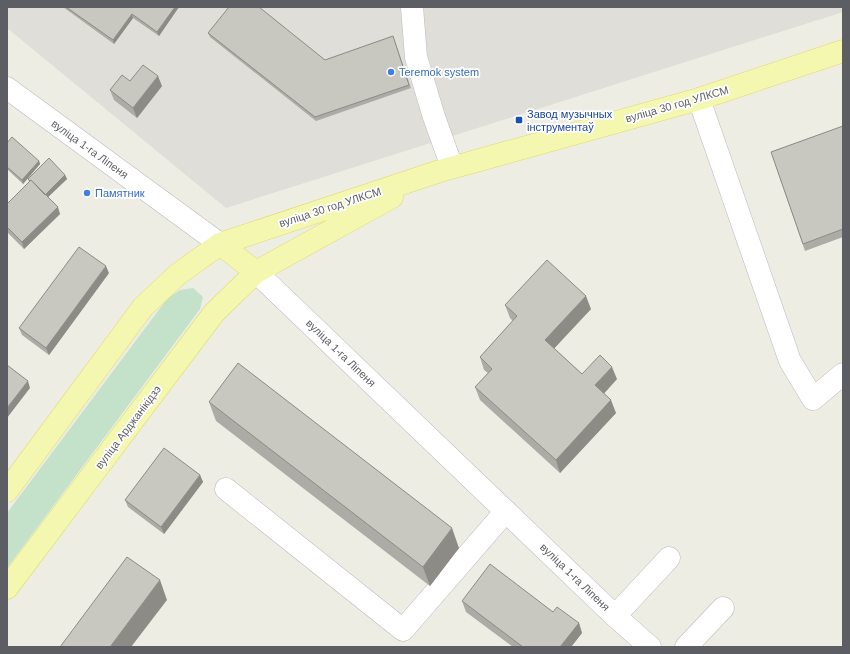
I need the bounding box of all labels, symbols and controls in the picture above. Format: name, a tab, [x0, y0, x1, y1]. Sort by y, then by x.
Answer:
place label: Teremok system	[399, 66, 479, 78]
marker: Teremok system	[386, 67, 396, 77]
street label: вуліца 30 год УЛКСМ	[624, 84, 730, 124]
place label: Завод музычных інструментаў	[527, 108, 613, 133]
marker: Завод музычных інструментаў	[514, 115, 524, 125]
street label: вуліца 1-га Ліпеня	[49, 117, 131, 181]
street label: вуліца 30 год УЛКСМ	[277, 185, 383, 229]
place label: Памятник	[95, 187, 145, 199]
marker: Памятник	[82, 188, 92, 198]
street label: вуліца 1-га Ліпеня	[304, 317, 378, 389]
street label: вуліца Арджанікідзэ	[93, 383, 163, 471]
street label: вуліца 1-га Ліпеня	[538, 541, 612, 613]

